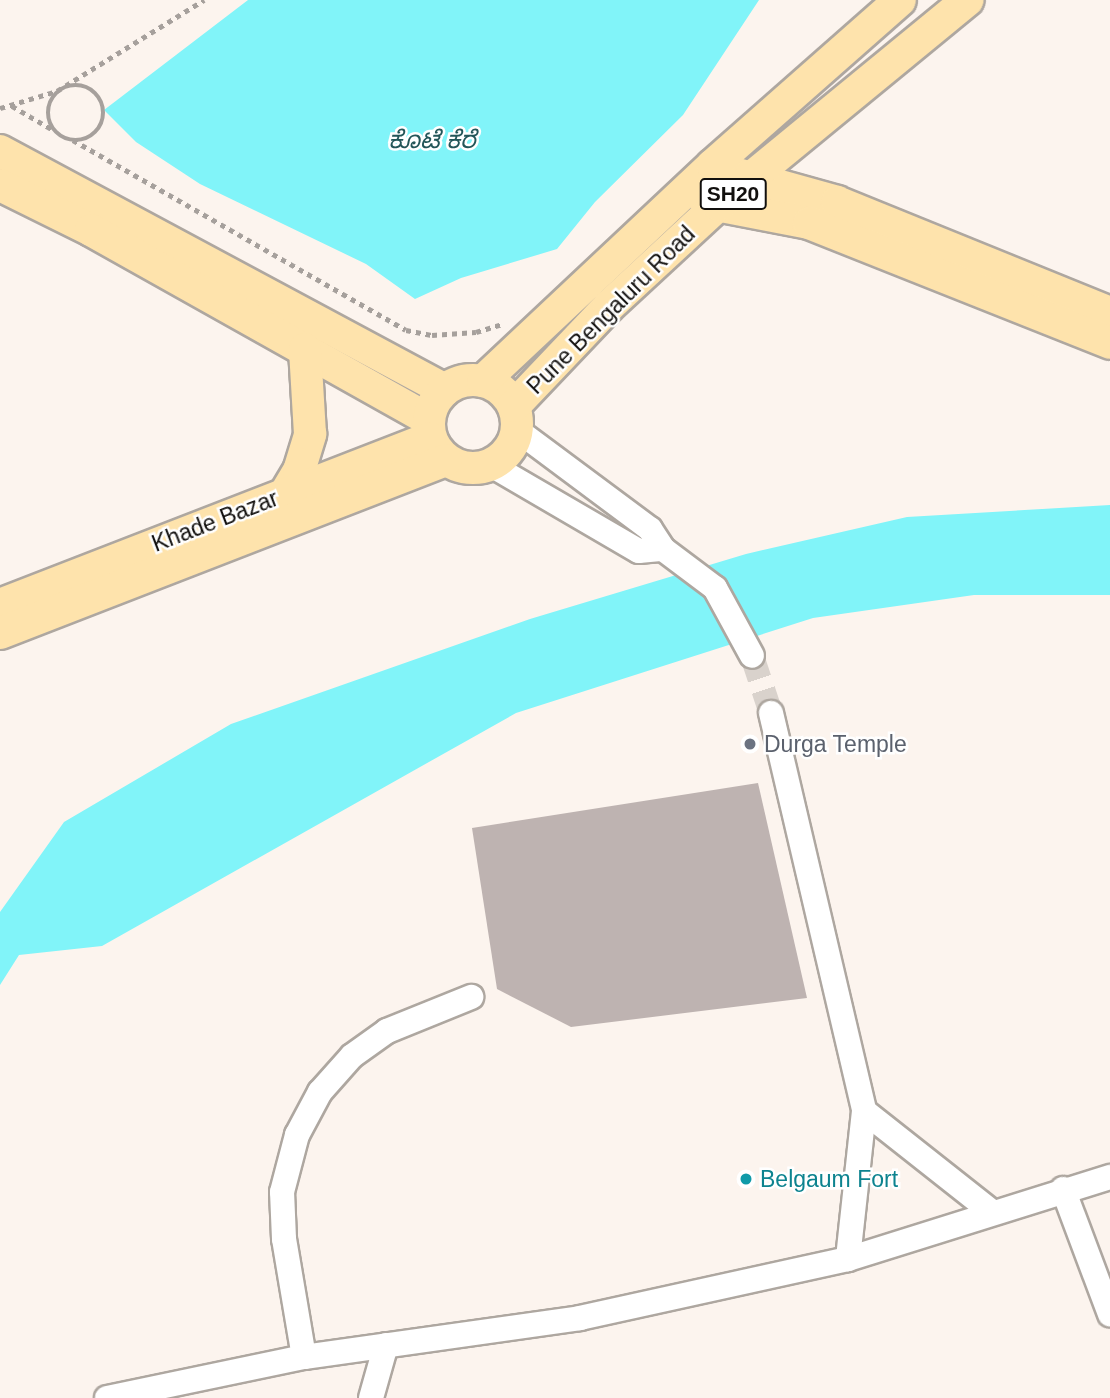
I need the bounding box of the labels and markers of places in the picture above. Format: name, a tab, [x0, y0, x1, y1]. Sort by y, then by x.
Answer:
place label: Durga Temple	[764, 730, 907, 758]
marker: Durga Temple	[742, 736, 758, 752]
place label: Belgaum Fort	[760, 1165, 898, 1193]
marker: Belgaum Fort	[738, 1171, 754, 1187]

